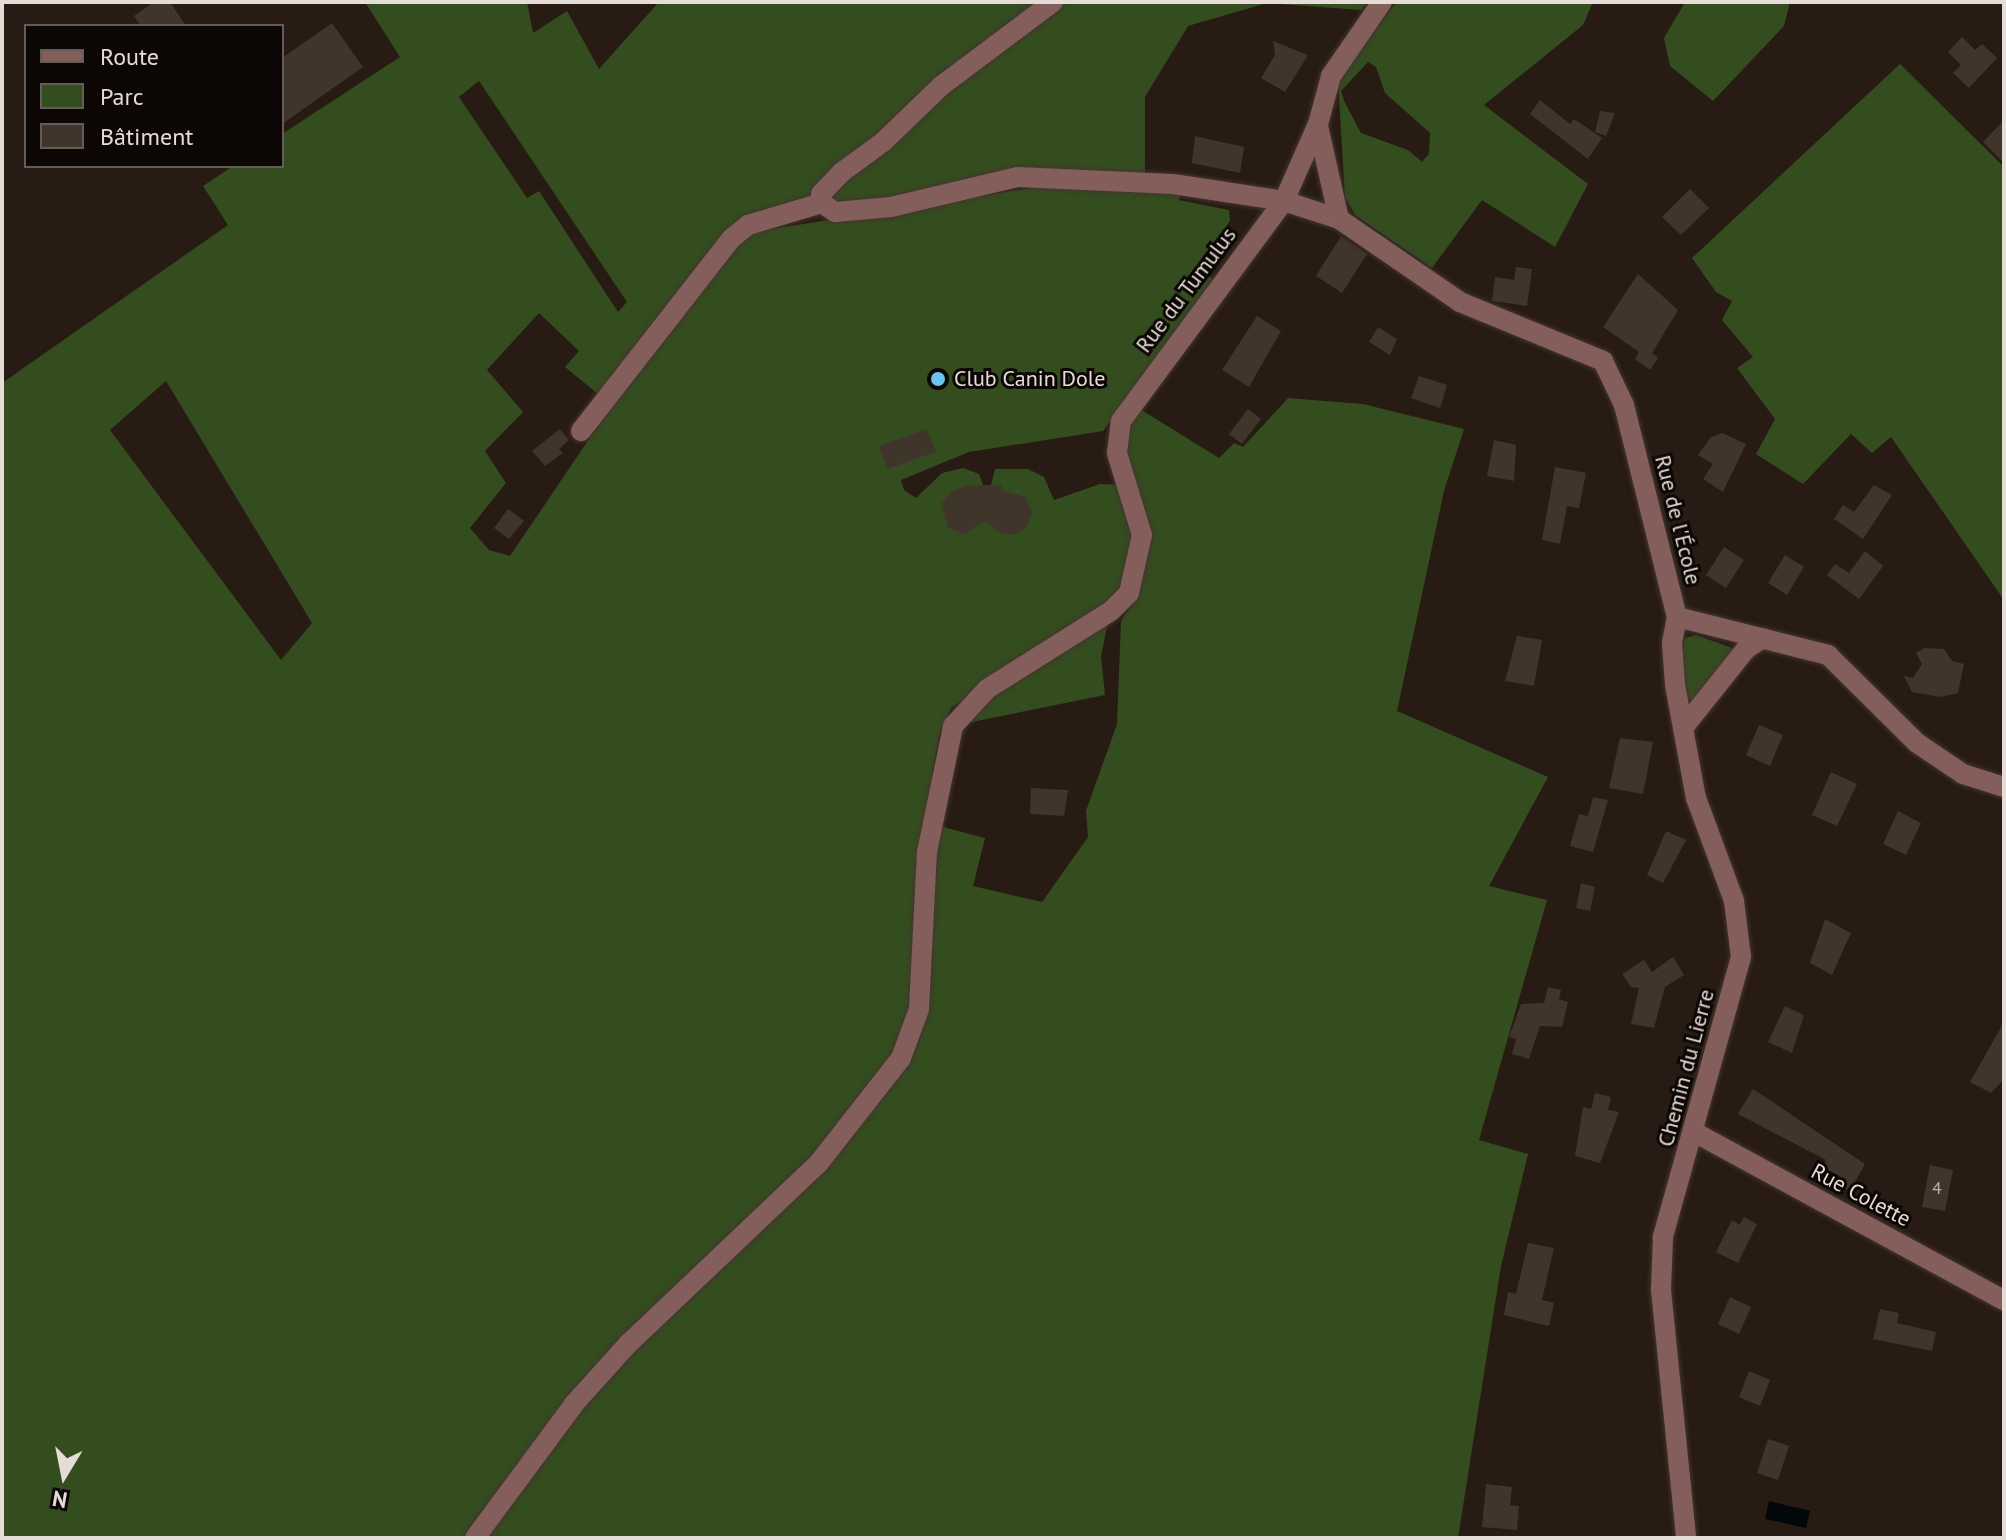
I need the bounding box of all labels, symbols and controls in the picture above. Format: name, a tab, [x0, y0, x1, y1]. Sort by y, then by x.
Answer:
legend	[24, 24, 284, 168]
text: Route	[100, 41, 159, 72]
text: Parc	[100, 81, 143, 112]
text: Bâtiment	[100, 121, 193, 152]
street label: Rue du Tumulus	[1130, 222, 1242, 358]
place label: Club Canin Dole	[954, 366, 1105, 392]
marker: Club Canin Dole	[929, 370, 947, 388]
street label: Rue de l'École	[1649, 453, 1707, 587]
street label: Chemin du Lierre	[1652, 987, 1720, 1149]
street label: Rue Colette	[1807, 1158, 1915, 1232]
house number: 4	[1932, 1177, 1942, 1199]
north arrow	[24, 1436, 104, 1516]
text: N	[50, 1485, 69, 1515]

